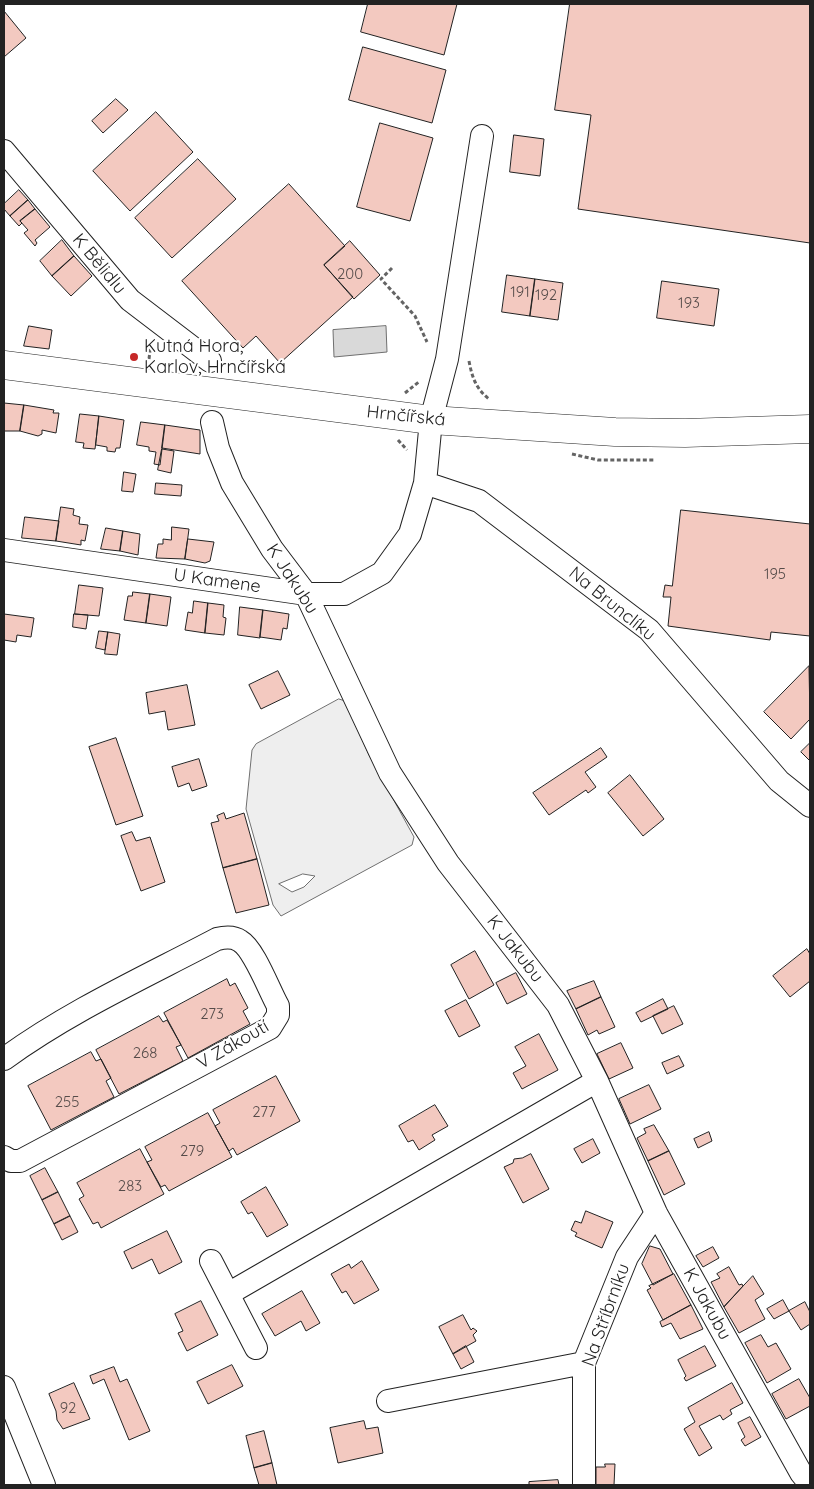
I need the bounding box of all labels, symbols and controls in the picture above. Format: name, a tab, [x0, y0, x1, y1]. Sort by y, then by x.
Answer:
street label: K Bělidlu	[68, 229, 130, 299]
house number: 200	[337, 265, 363, 283]
house number: 191	[510, 283, 530, 301]
house number: 192	[535, 286, 557, 304]
house number: 193	[678, 294, 700, 312]
place label: Kutná Hora, Karlov, Hrnčířská	[144, 336, 286, 378]
marker: Kutná Hora, Karlov, Hrnčířská	[128, 351, 140, 363]
street label: Hrnčířská	[365, 401, 447, 431]
street label: K Jakubu	[261, 540, 323, 618]
street label: Na Brunclíku	[564, 562, 660, 646]
street label: U Kamene	[172, 564, 262, 598]
house number: 195	[764, 565, 786, 583]
street label: K Jakubu	[482, 911, 548, 987]
house number: 273	[200, 1005, 224, 1023]
street label: V Zákoutí	[193, 1016, 273, 1074]
house number: 268	[133, 1044, 157, 1062]
house number: 255	[55, 1093, 79, 1111]
house number: 277	[252, 1103, 276, 1121]
house number: 279	[180, 1142, 204, 1160]
house number: 283	[118, 1177, 142, 1195]
street label: Na Stříbrníku	[577, 1261, 635, 1369]
street label: K Jakubu	[678, 1264, 736, 1344]
house number: 92	[60, 1399, 76, 1417]

